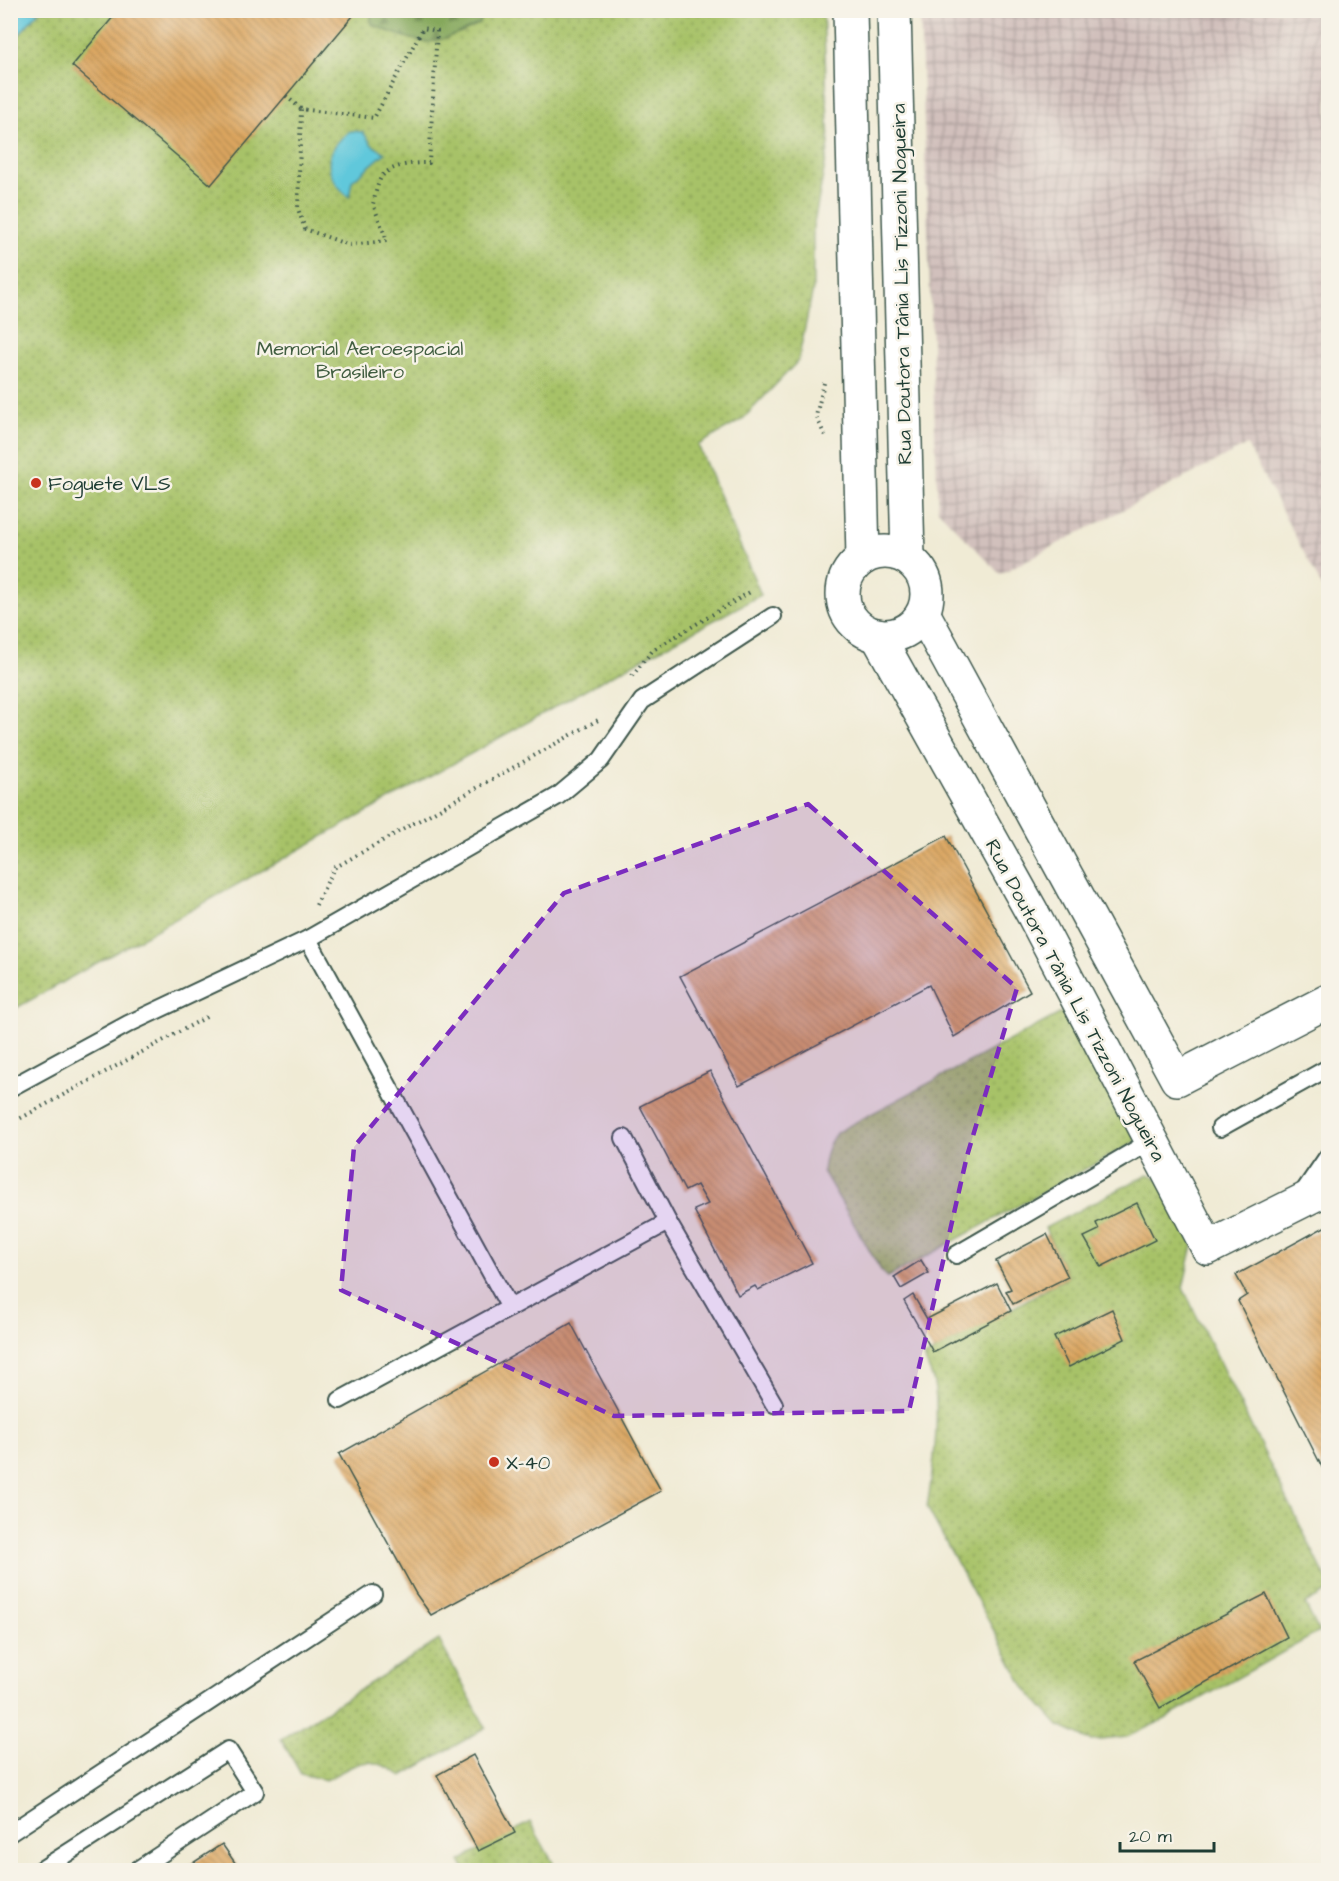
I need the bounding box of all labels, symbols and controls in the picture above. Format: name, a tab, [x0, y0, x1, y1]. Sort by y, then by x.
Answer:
street label: Rua Doutora Tânia Lis Tizzoni Nogueira	[885, 103, 920, 465]
park label: Memorial Aeroespacial Brasileiro	[257, 335, 463, 386]
place label: Foguete VLS	[48, 470, 171, 499]
marker: Foguete VLS	[29, 476, 43, 490]
street label: Rua Doutora Tânia Lis Tizzoni Nogueira	[977, 834, 1172, 1167]
place label: X-40	[506, 1449, 551, 1477]
marker: X-40	[487, 1455, 501, 1469]
scale bar	[1120, 1815, 1214, 1853]
text: 20 m	[1129, 1824, 1172, 1849]

